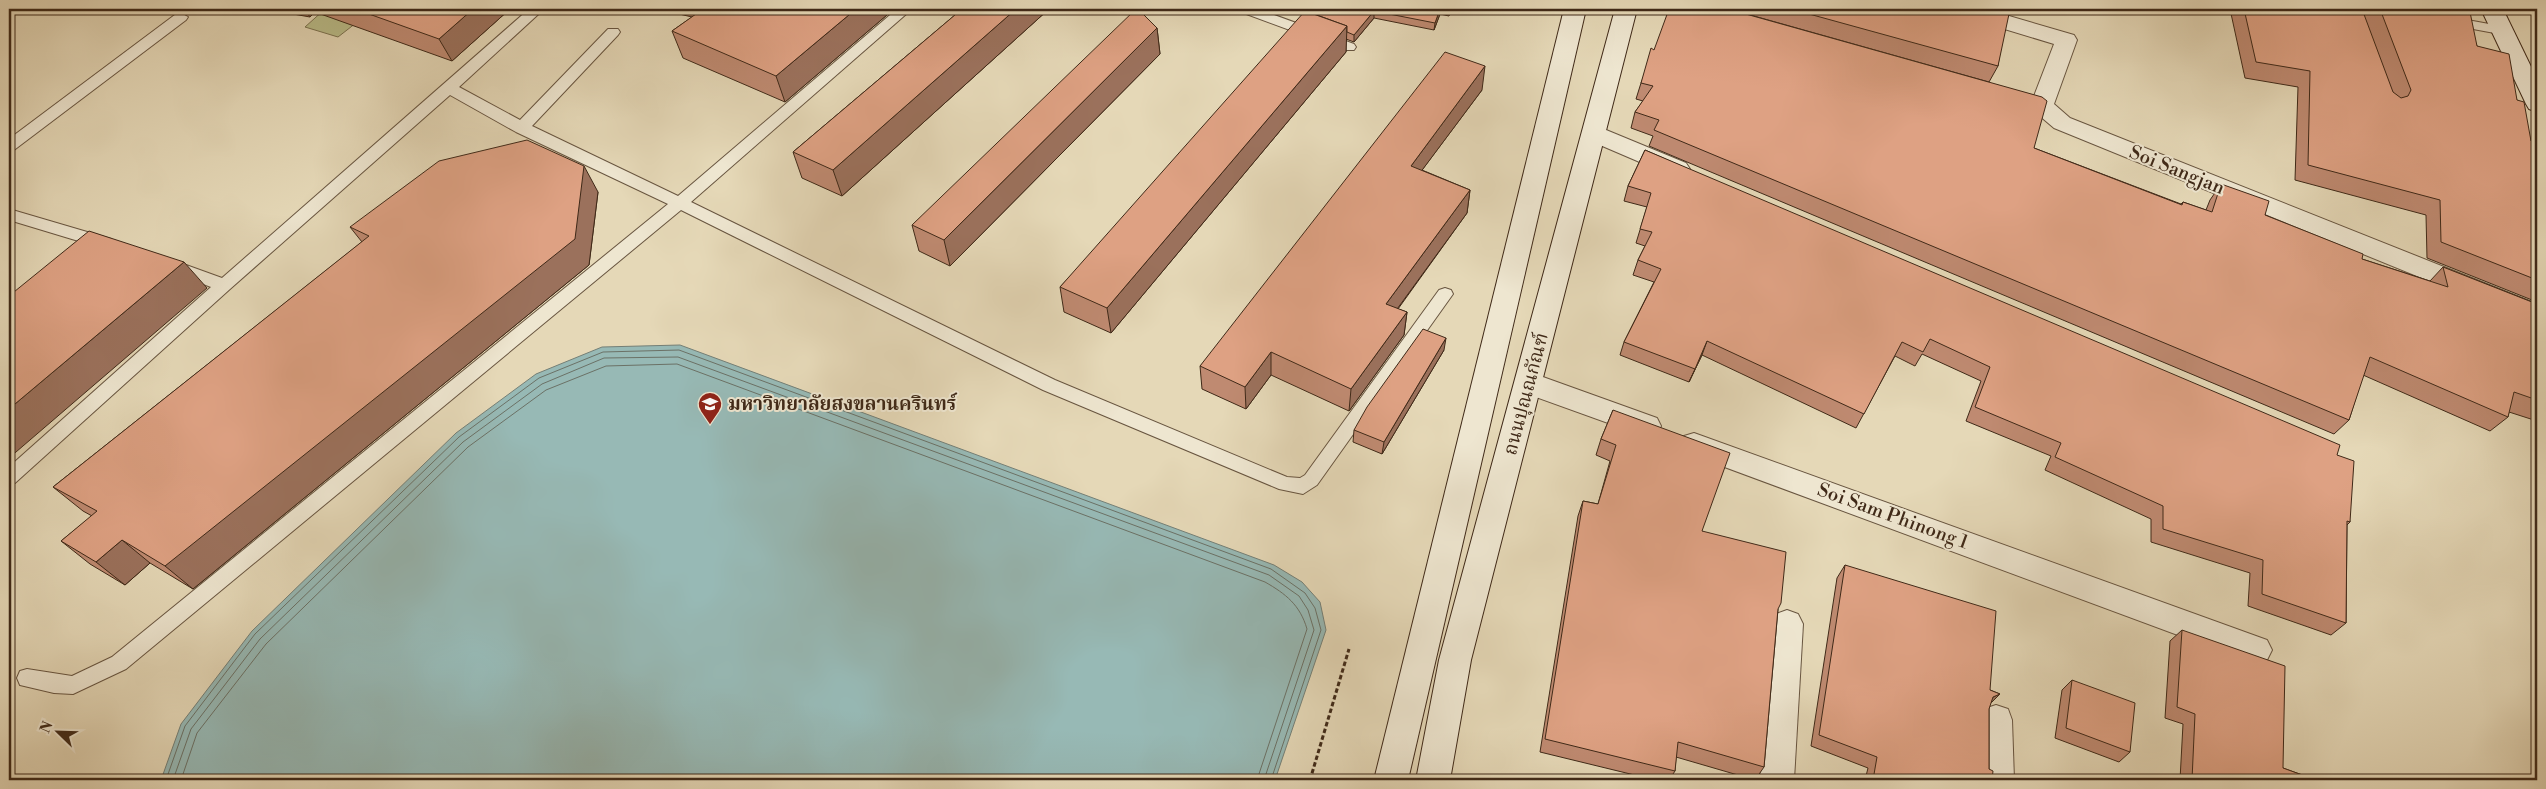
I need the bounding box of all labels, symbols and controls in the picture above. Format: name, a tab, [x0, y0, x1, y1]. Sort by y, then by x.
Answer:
street label: Soi Sangjan	[2126, 140, 2228, 200]
street label: ถนนปุณณกัณฑ์	[1498, 330, 1554, 458]
school or university icon: มหาวิทยาลัยสงขลานครินทร์	[697, 391, 723, 425]
place label: มหาวิทยาลัยสงขลานครินทร์	[728, 392, 958, 416]
street label: Soi Sam Phinong 1	[1814, 478, 1972, 554]
north arrow	[32, 706, 82, 756]
text: N	[37, 719, 57, 736]

